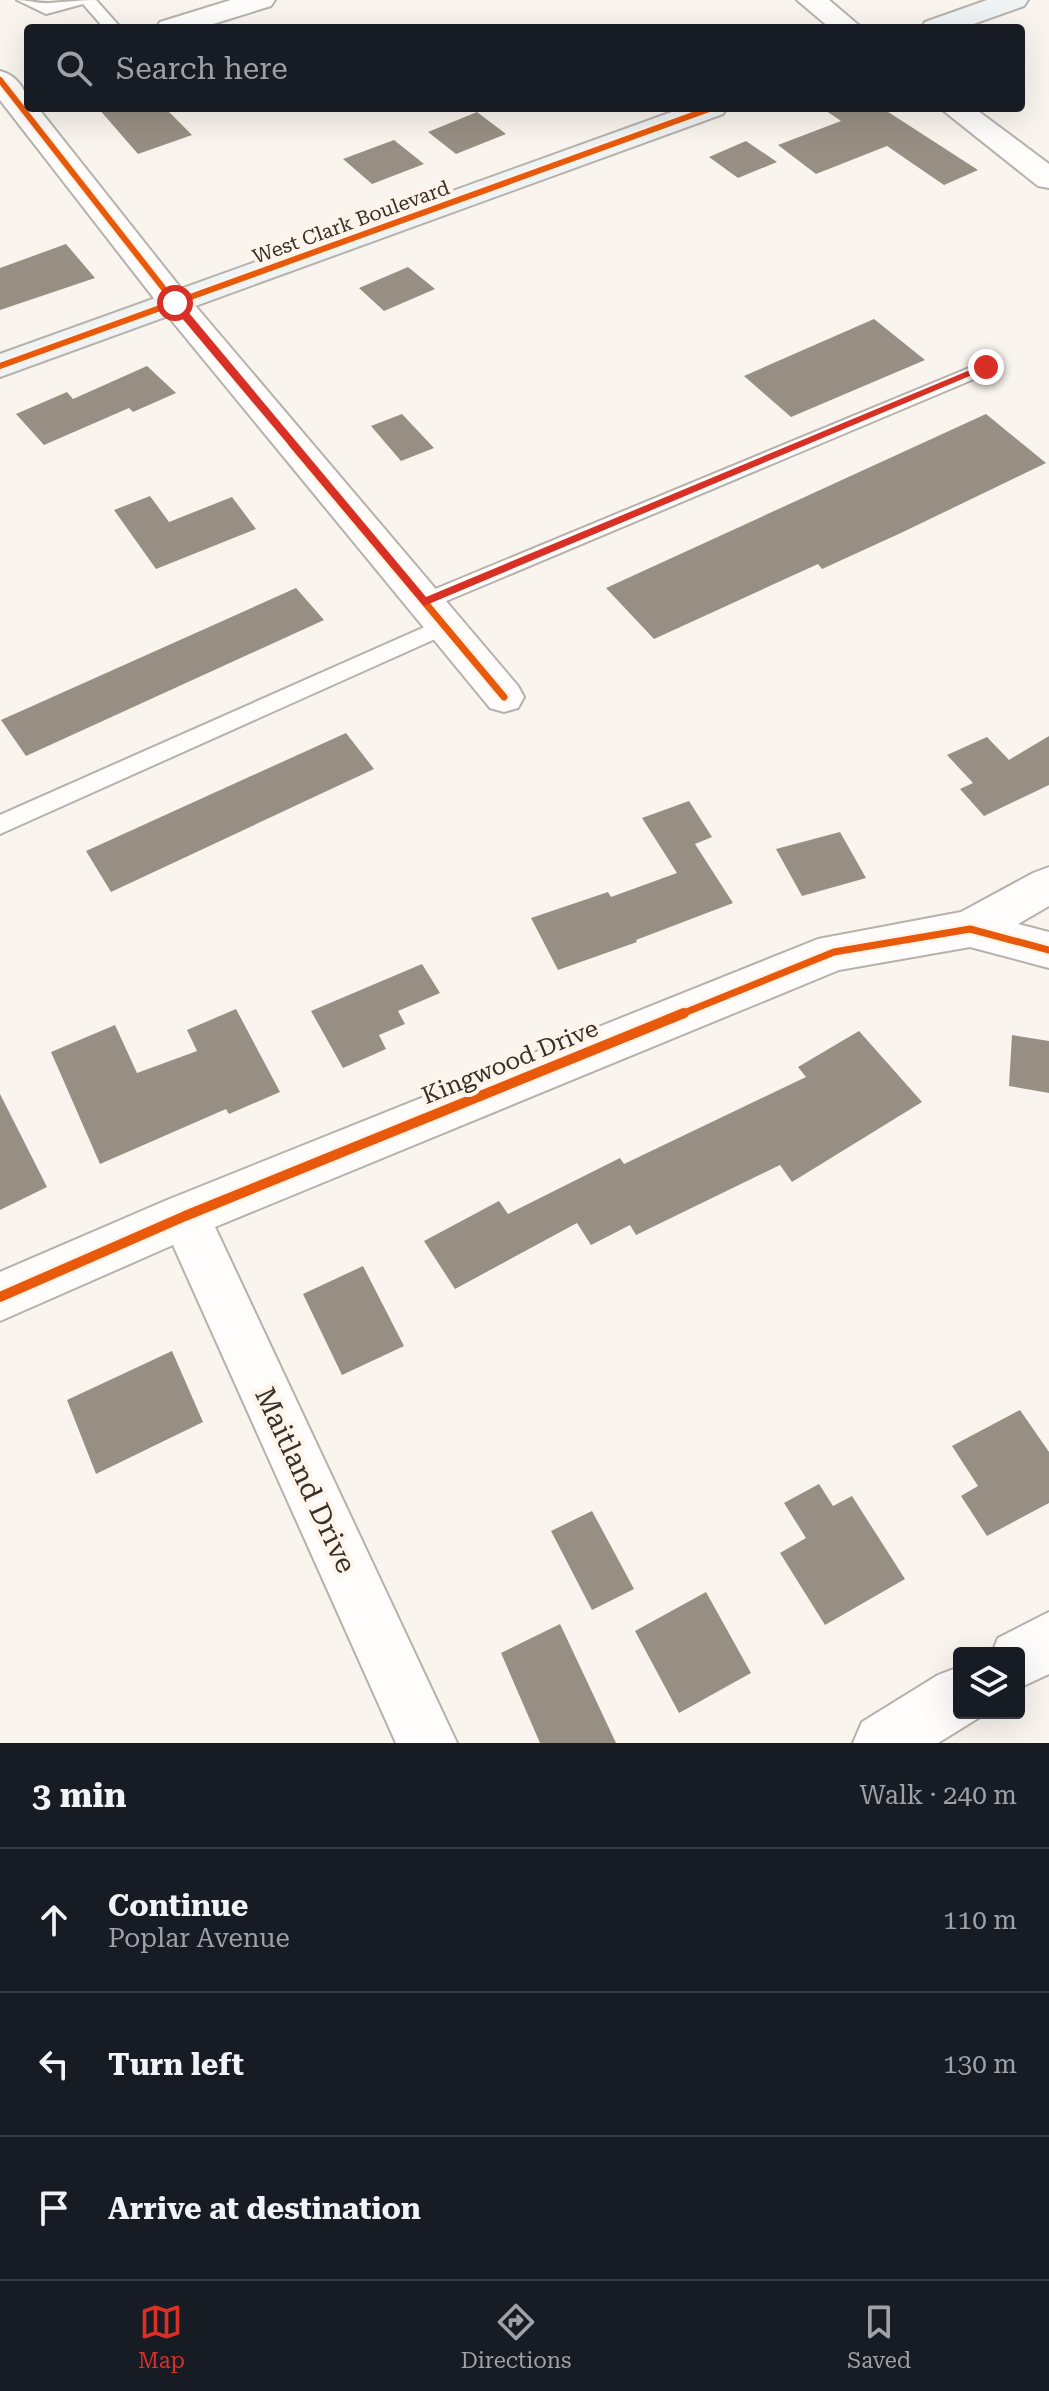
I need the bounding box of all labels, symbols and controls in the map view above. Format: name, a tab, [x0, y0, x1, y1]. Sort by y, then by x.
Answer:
search box	[24, 24, 1025, 112]
icon: search	[52, 46, 96, 90]
text: Search here	[116, 51, 288, 86]
street label: West Clark Boulevard	[249, 175, 453, 269]
route start	[157, 285, 193, 321]
route end	[968, 349, 1004, 385]
street label: Kingwood Drive	[418, 1014, 602, 1110]
street label: Maitland Drive	[248, 1382, 363, 1578]
map controls	[953, 1647, 1025, 1719]
button: layers	[953, 1647, 1025, 1719]
text: 3 min	[32, 1775, 127, 1815]
text: Walk · 240 m	[859, 1780, 1017, 1810]
text: Continue	[108, 1888, 248, 1923]
icon: ahead	[32, 1898, 76, 1942]
text: 110 m	[943, 1905, 1017, 1935]
text: Poplar Avenue	[108, 1923, 290, 1953]
icon: left	[32, 2042, 76, 2086]
text: Turn left	[108, 2047, 244, 2082]
text: 130 m	[943, 2049, 1017, 2079]
icon: arrive	[32, 2186, 76, 2230]
text: Arrive at destination	[108, 2191, 421, 2226]
tab: Map	[138, 2300, 185, 2373]
tab: Directions	[461, 2300, 572, 2373]
tab: Saved	[847, 2300, 911, 2373]

